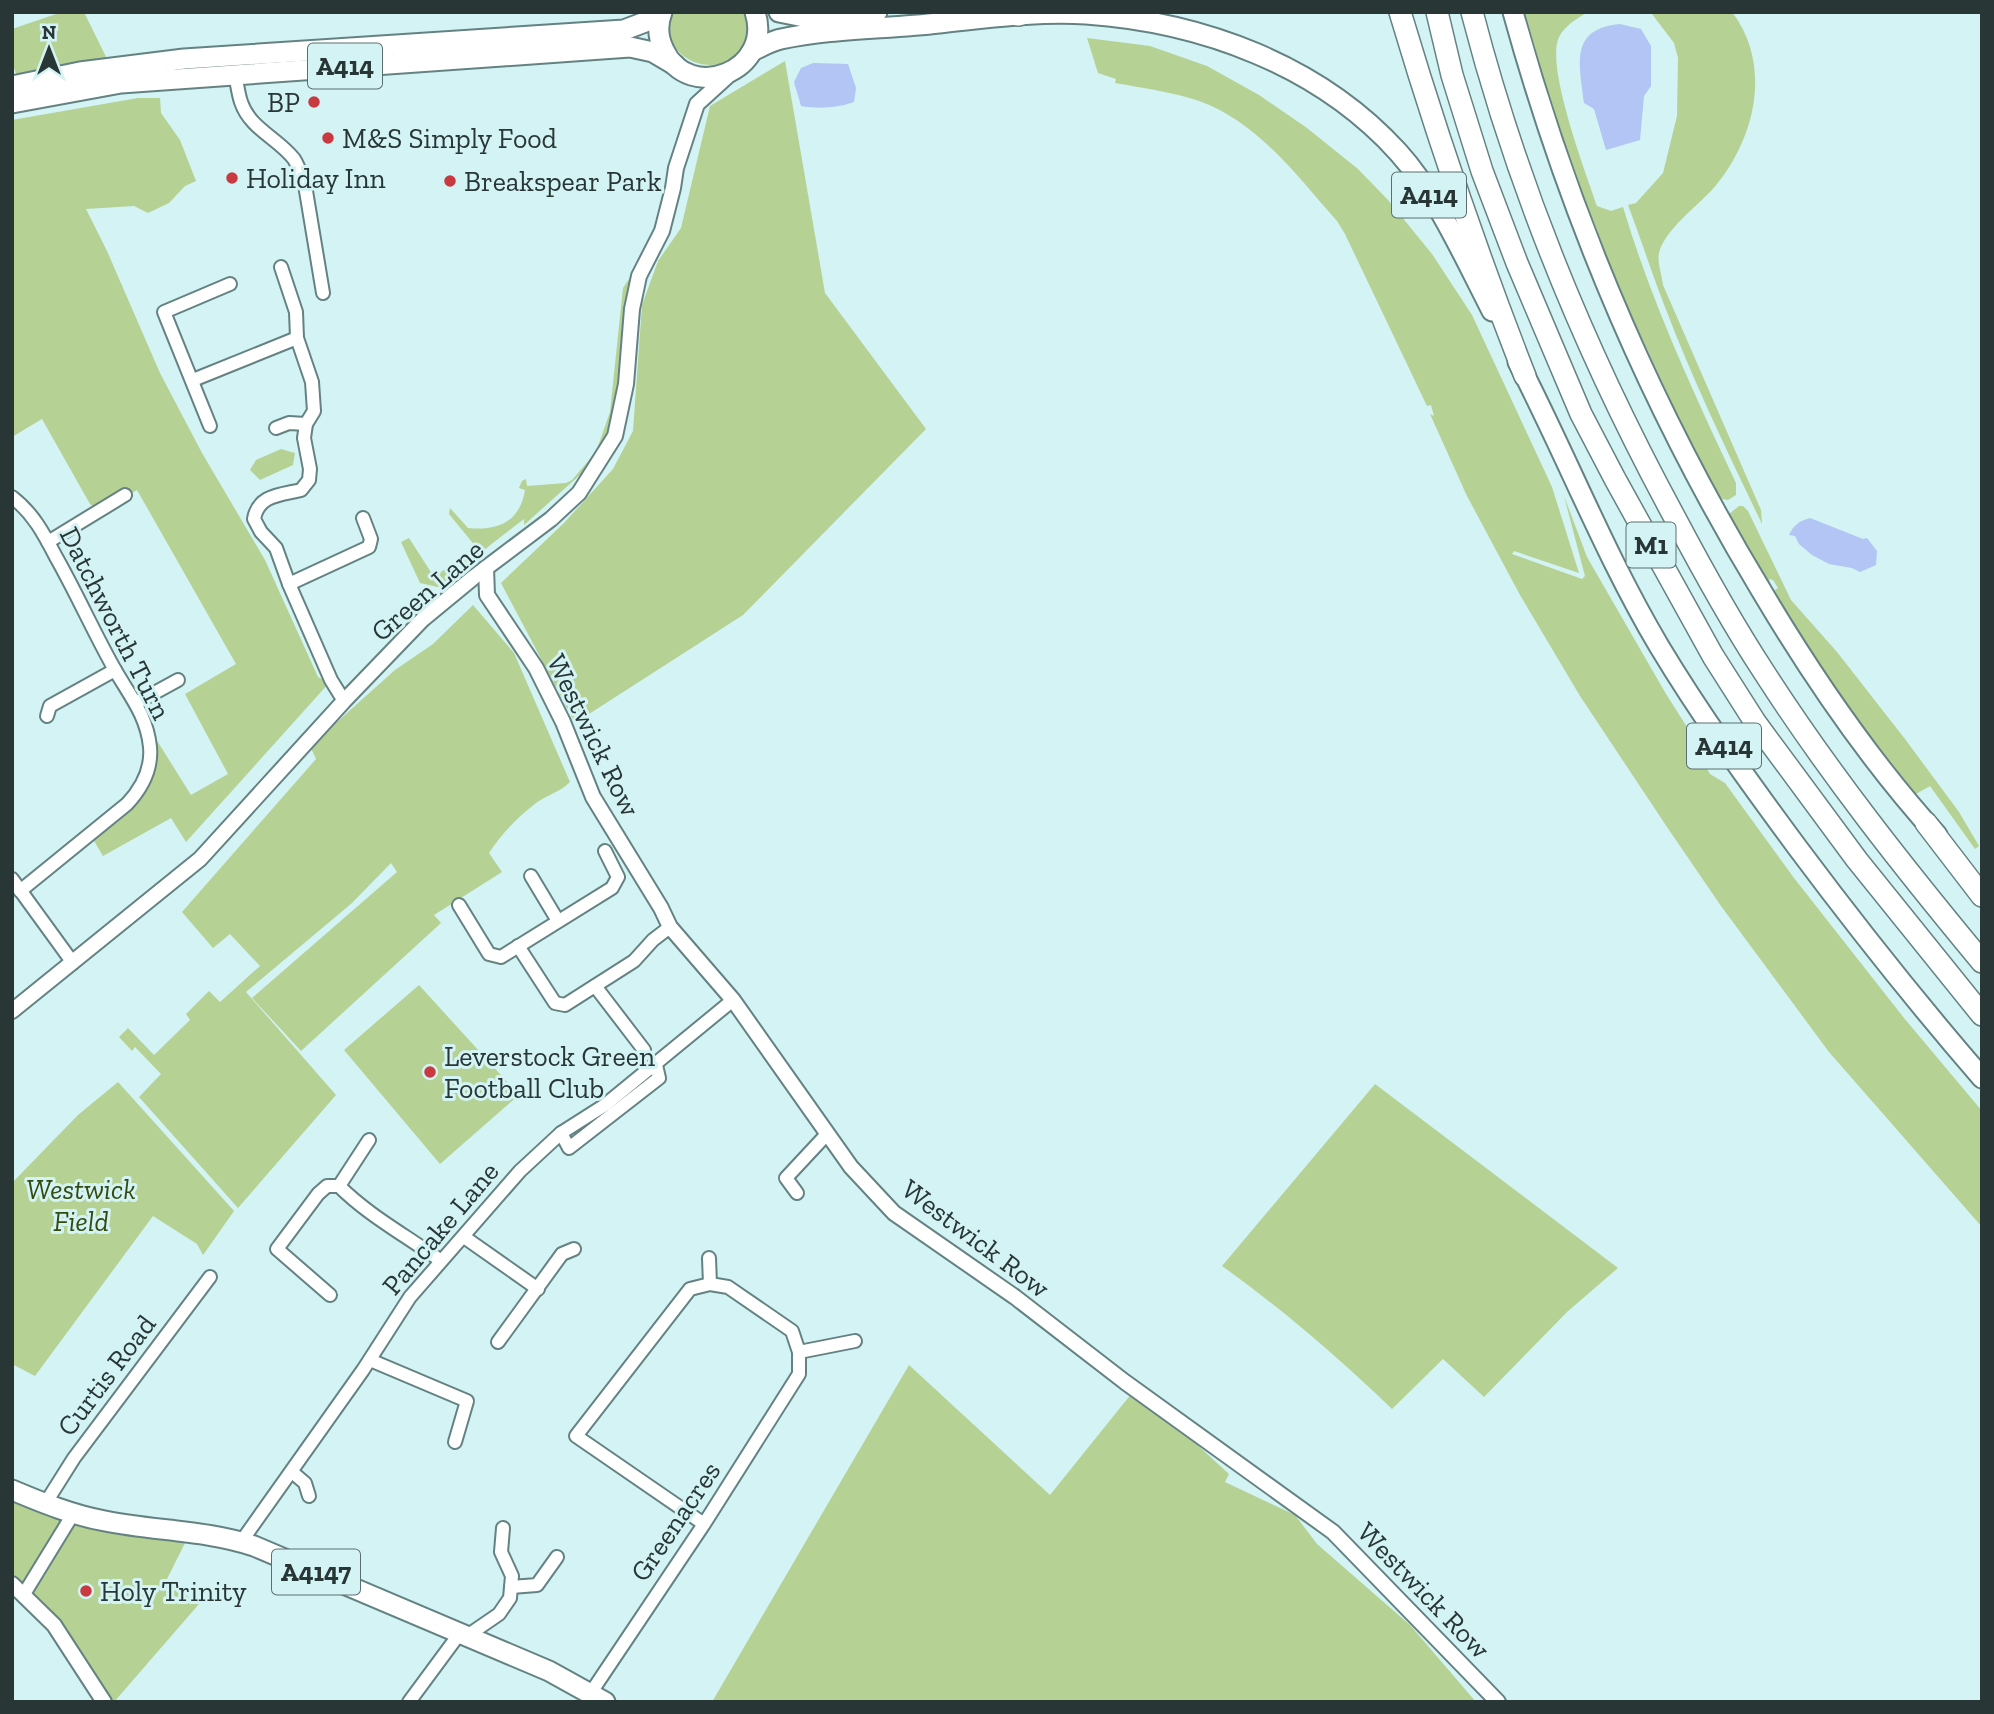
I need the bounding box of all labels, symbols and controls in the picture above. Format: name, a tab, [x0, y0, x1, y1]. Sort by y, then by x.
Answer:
north arrow	[14, 14, 84, 84]
text: N	[42, 21, 56, 44]
road number: A414	[308, 44, 382, 88]
place label: BP	[267, 86, 300, 119]
marker: BP	[306, 94, 322, 110]
place label: M&S Simply Food	[342, 122, 557, 155]
marker: M&S Simply Food	[320, 130, 336, 146]
place label: Holiday Inn	[246, 162, 386, 195]
place label: Breakspear Park	[464, 165, 662, 198]
marker: Holiday Inn	[224, 170, 240, 186]
road number: A414	[1392, 172, 1466, 218]
marker: Breakspear Park	[442, 173, 458, 189]
street label: Datchworth Turn	[53, 522, 178, 725]
road number: M1	[1626, 523, 1676, 568]
street label: Green Lane	[364, 533, 490, 648]
street label: Westwick Row	[540, 649, 647, 822]
road number: A414	[1687, 724, 1761, 768]
place label: Leverstock Green Football Club	[444, 1040, 655, 1105]
marker: Leverstock Green Football Club	[422, 1064, 438, 1080]
street label: Pancake Lane	[375, 1155, 506, 1302]
street label: Westwick Row	[895, 1172, 1056, 1305]
park label: Westwick Field	[26, 1173, 136, 1238]
street label: Curtis Road	[50, 1308, 162, 1442]
street label: Greenacres	[623, 1455, 727, 1587]
street label: Westwick Row	[1351, 1515, 1497, 1666]
road number: A4147	[272, 1550, 360, 1595]
place label: Holy Trinity	[100, 1575, 247, 1608]
marker: Holy Trinity	[78, 1583, 94, 1599]

